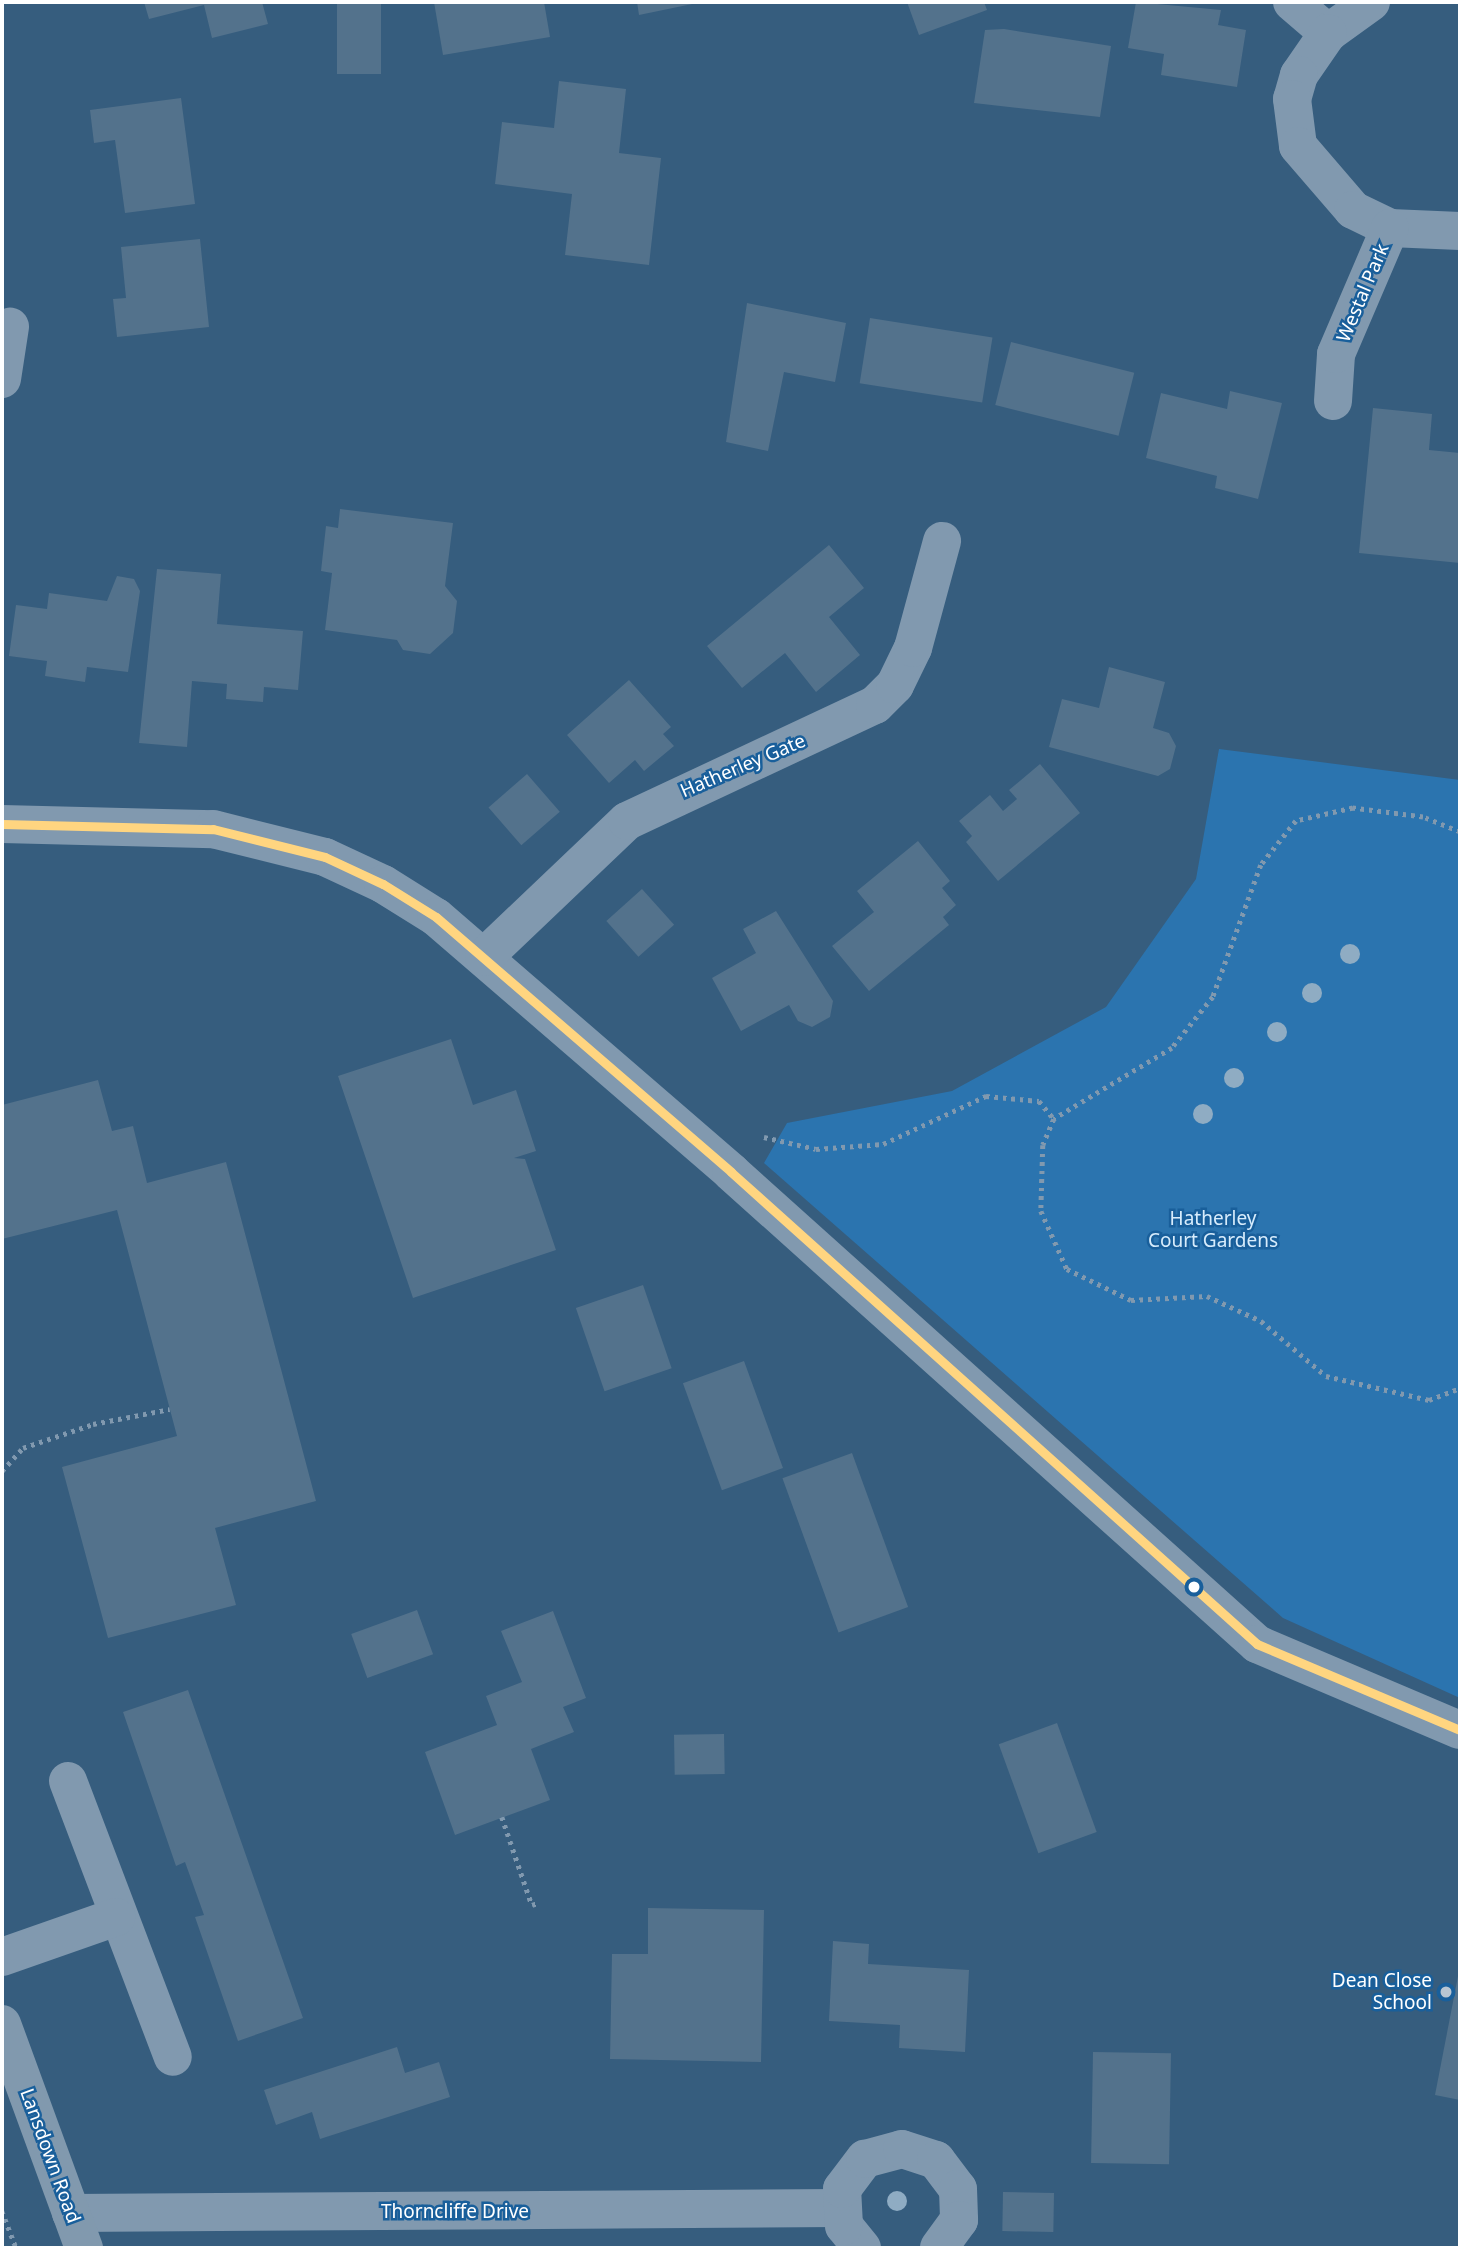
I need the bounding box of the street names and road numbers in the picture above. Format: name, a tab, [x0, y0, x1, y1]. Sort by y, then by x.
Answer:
street label: Westal Park	[1332, 240, 1394, 346]
street label: Hatherley Gate	[677, 729, 809, 803]
street label: Lansdown Road	[15, 2086, 85, 2226]
street label: Thorncliffe Drive	[381, 2201, 529, 2223]

